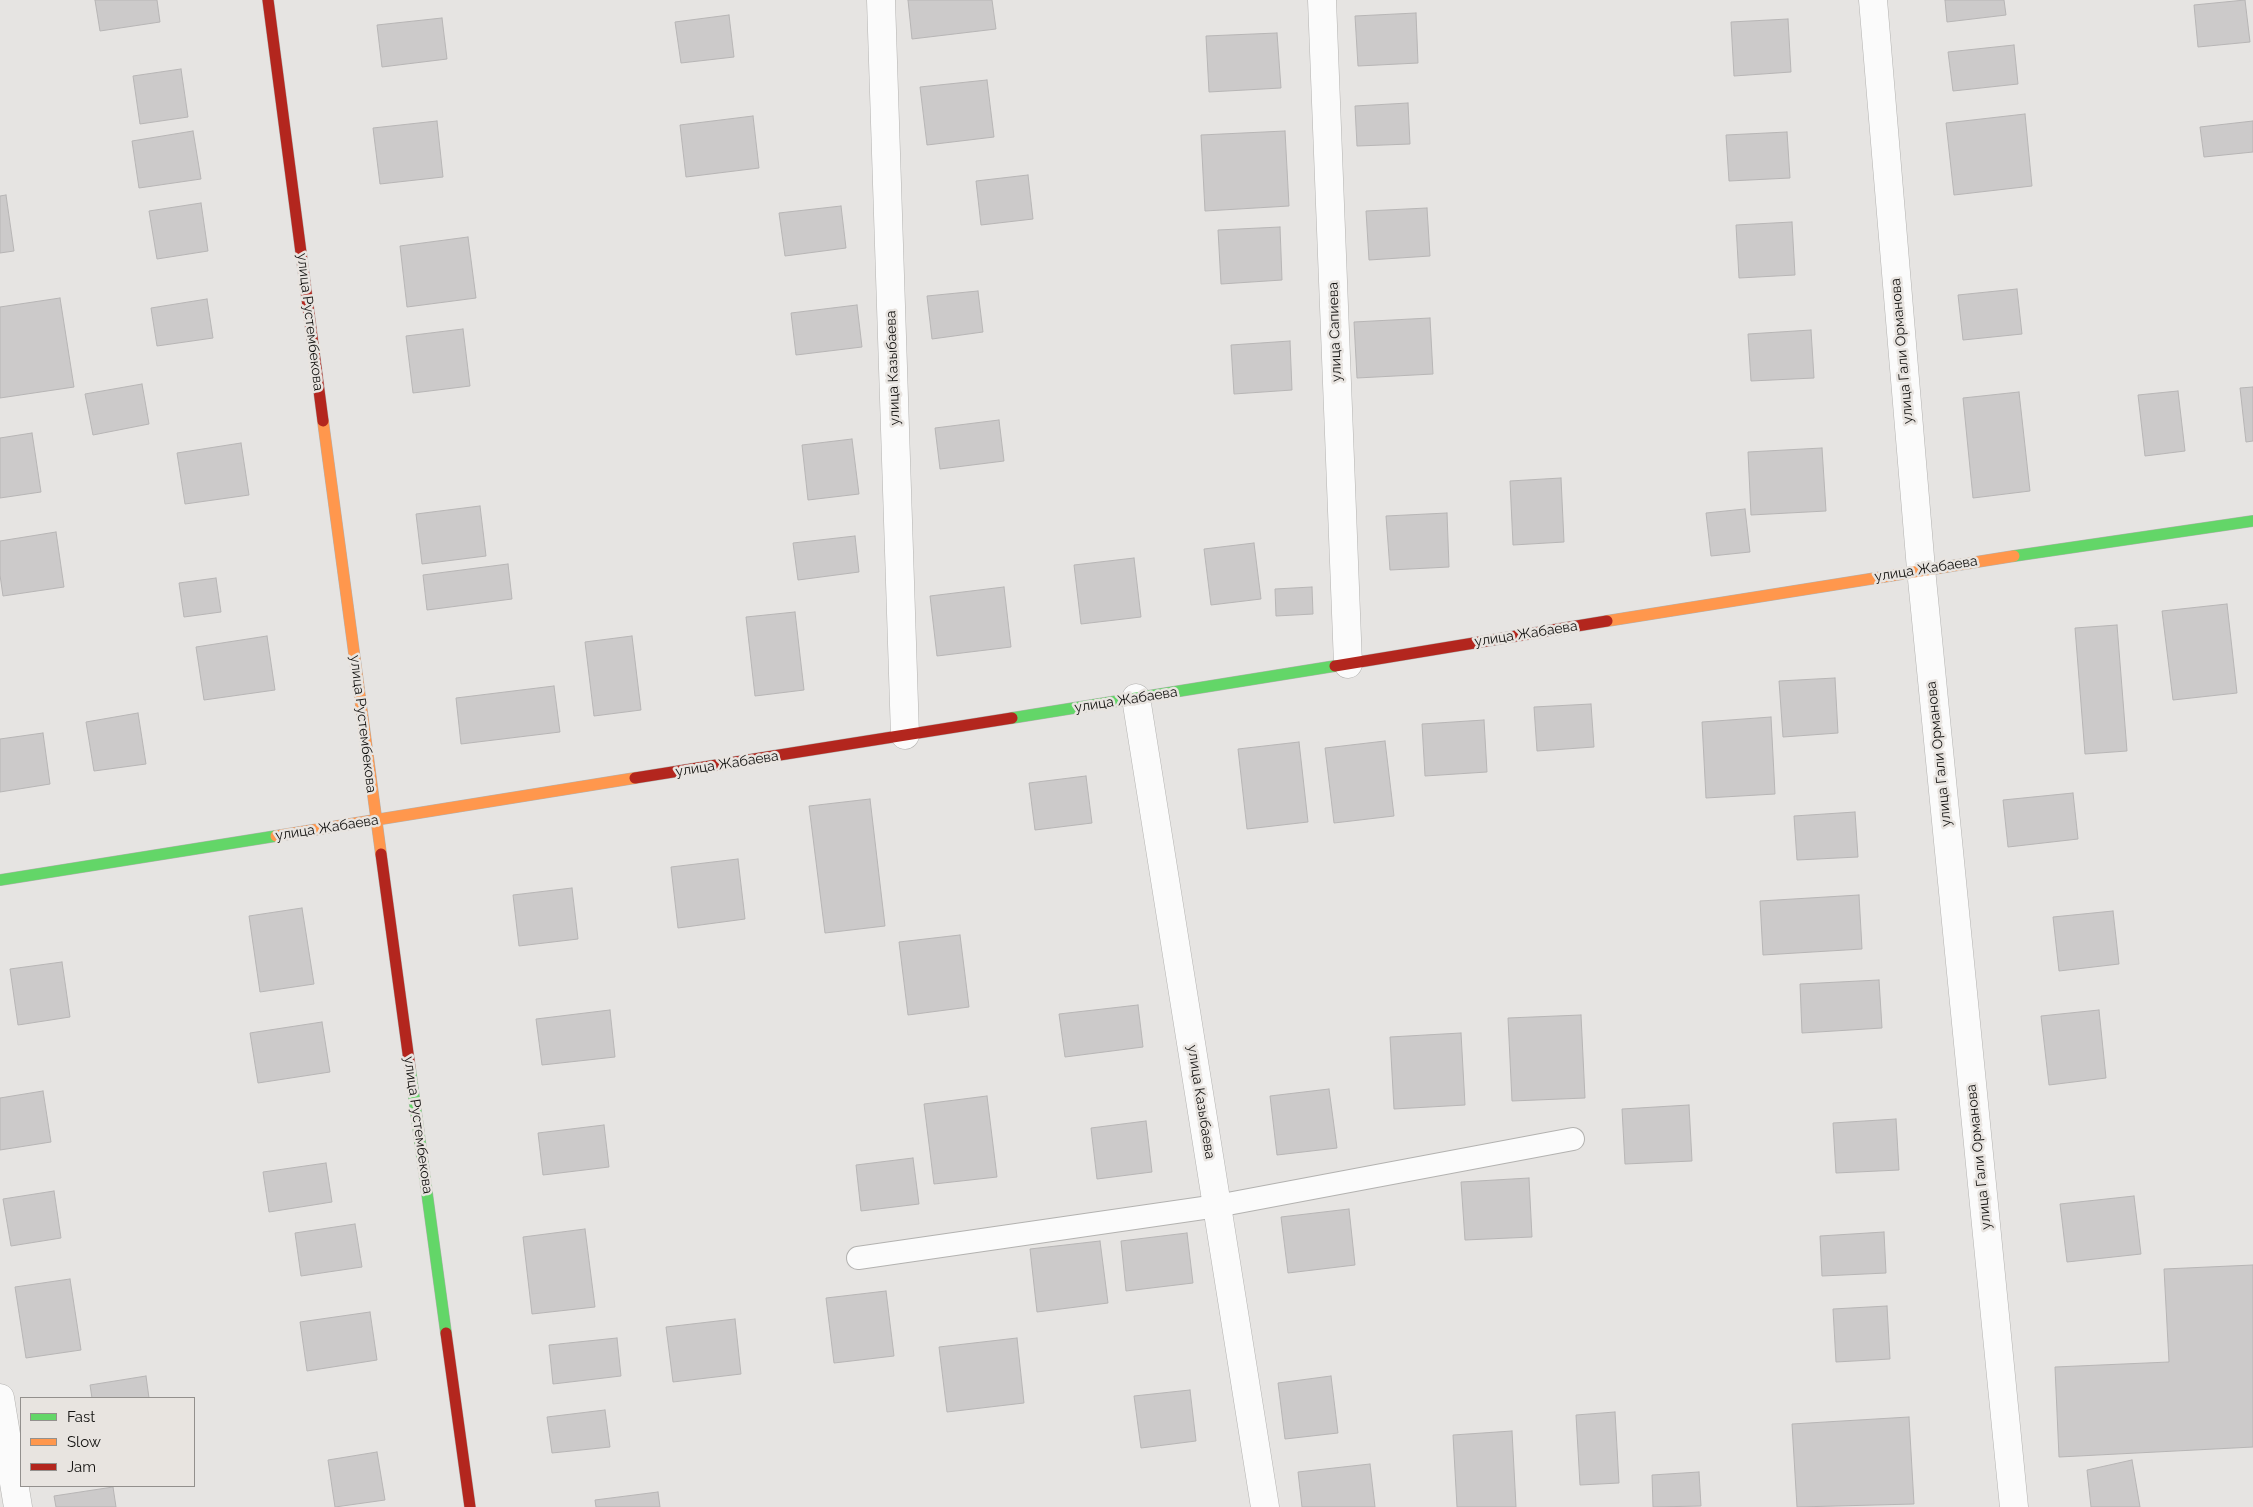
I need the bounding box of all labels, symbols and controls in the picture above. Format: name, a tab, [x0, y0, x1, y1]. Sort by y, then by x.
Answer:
street label: улица Рустембекова	[293, 252, 327, 392]
street label: улица Гали Орманова	[1887, 278, 1917, 424]
street label: улица Сапиева	[1325, 282, 1345, 382]
street label: улица Казыбаева	[883, 310, 903, 426]
street label: улица Жабаева	[1873, 553, 1979, 585]
street label: улица Жабаева	[1473, 618, 1579, 650]
street label: улица Рустембекова	[346, 654, 380, 794]
street label: улица Гали Орманова	[1923, 681, 1955, 827]
street label: улица Жабаева	[1073, 684, 1179, 716]
street label: улица Жабаева	[674, 748, 780, 780]
street label: улица Жабаева	[274, 812, 380, 844]
street label: улица Казыбаева	[1184, 1044, 1218, 1160]
street label: улица Рустембекова	[400, 1055, 436, 1195]
street label: улица Гали Орманова	[1963, 1084, 1995, 1230]
legend	[20, 1397, 195, 1487]
text: Fast	[67, 1408, 95, 1426]
text: Slow	[67, 1433, 101, 1451]
text: Jam	[67, 1458, 96, 1476]

